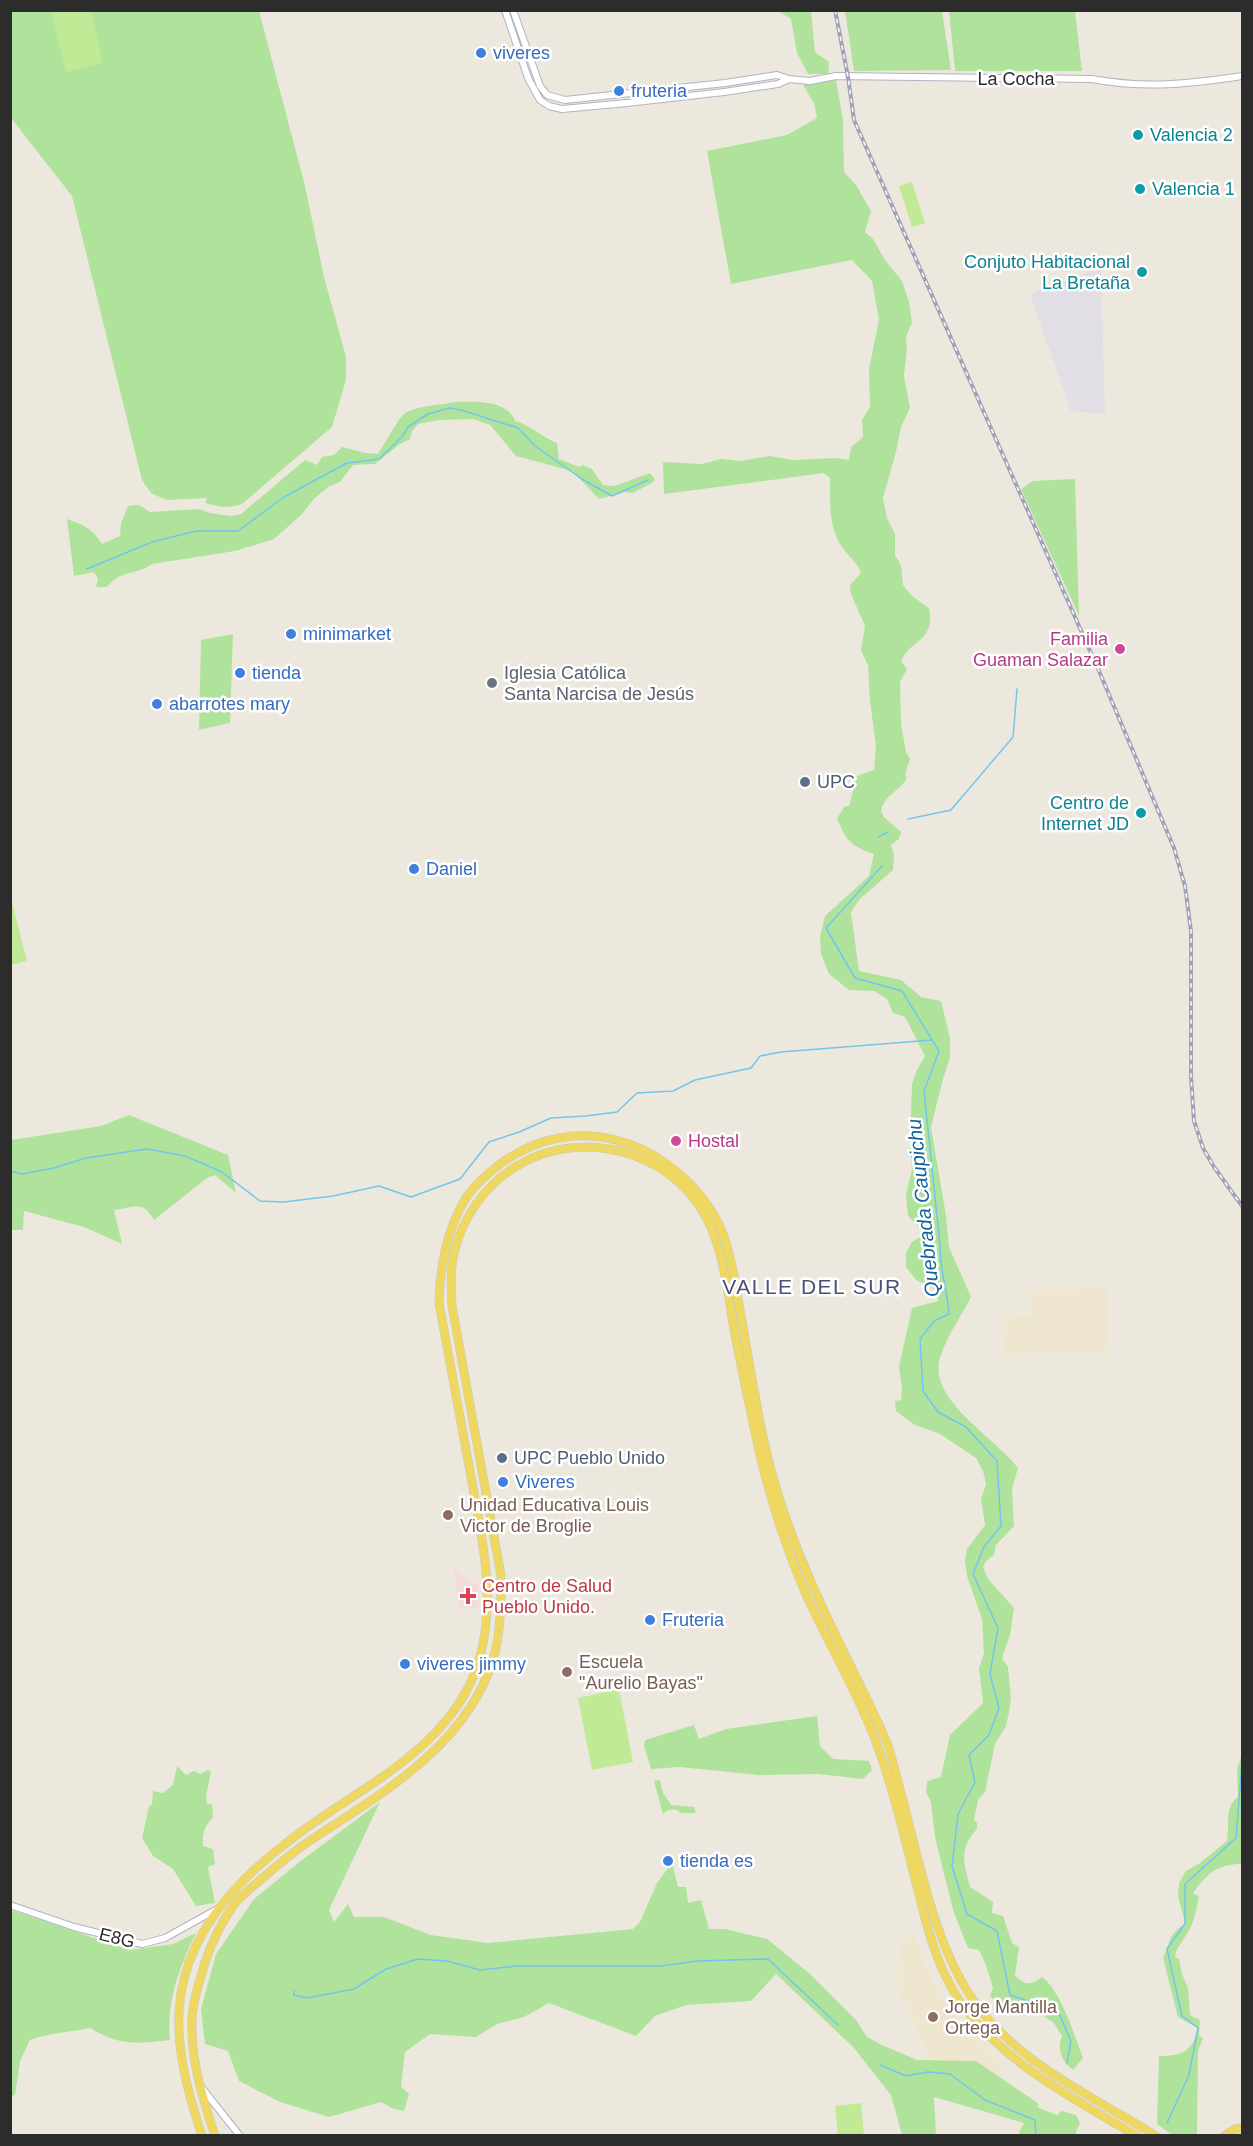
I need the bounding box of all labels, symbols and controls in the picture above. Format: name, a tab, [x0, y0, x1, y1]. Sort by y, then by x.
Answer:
place label: viveres	[493, 43, 550, 63]
marker: viveres	[474, 46, 488, 60]
street label: La Cocha	[977, 69, 1056, 89]
place label: fruteria	[631, 81, 688, 101]
marker: fruteria	[612, 84, 626, 98]
place label: Valencia 2	[1150, 125, 1233, 145]
marker: Valencia 2	[1131, 128, 1145, 142]
place label: Valencia 1	[1152, 179, 1235, 199]
marker: Valencia 1	[1133, 182, 1147, 196]
place label: Conjuto Habitacional La Bretaña	[964, 252, 1131, 293]
marker: Conjuto Habitacional La Bretaña	[1135, 265, 1149, 279]
place label: minimarket	[303, 624, 391, 644]
marker: minimarket	[284, 627, 298, 641]
place label: Familia Guaman Salazar	[973, 629, 1109, 670]
marker: Familia Guaman Salazar	[1113, 642, 1127, 656]
place label: tienda	[252, 663, 302, 683]
place label: Iglesia Católica Santa Narcisa de Jesús	[504, 663, 694, 704]
marker: tienda	[233, 666, 247, 680]
marker: Iglesia Católica Santa Narcisa de Jesús	[485, 676, 499, 690]
place label: abarrotes mary	[169, 694, 290, 714]
marker: abarrotes mary	[150, 697, 164, 711]
place label: UPC	[817, 772, 855, 792]
marker: UPC	[798, 775, 812, 789]
place label: Centro de Internet JD	[1041, 793, 1129, 834]
marker: Centro de Internet JD	[1134, 806, 1148, 820]
place label: Daniel	[426, 859, 477, 879]
marker: Daniel	[407, 862, 421, 876]
water label: Quebrada Caupichu	[903, 1118, 943, 1298]
place label: Hostal	[688, 1131, 739, 1151]
marker: Hostal	[669, 1134, 683, 1148]
district label: VALLE DEL SUR	[722, 1275, 902, 1298]
place label: UPC Pueblo Unido	[514, 1448, 665, 1468]
marker: UPC Pueblo Unido	[495, 1451, 509, 1465]
place label: Viveres	[515, 1472, 575, 1492]
marker: Viveres	[496, 1475, 510, 1489]
place label: Unidad Educativa Louis Victor de Broglie	[460, 1495, 649, 1536]
marker: Unidad Educativa Louis Victor de Broglie	[441, 1508, 455, 1522]
place label: Centro de Salud Pueblo Unido.	[482, 1576, 612, 1617]
marker: Centro de Salud Pueblo Unido.	[459, 1587, 477, 1605]
place label: Fruteria	[662, 1610, 725, 1630]
marker: Fruteria	[643, 1613, 657, 1627]
place label: Escuela "Aurelio Bayas"	[579, 1652, 703, 1693]
place label: viveres jimmy	[417, 1654, 526, 1674]
marker: viveres jimmy	[398, 1657, 412, 1671]
marker: Escuela "Aurelio Bayas"	[560, 1665, 574, 1679]
place label: tienda es	[680, 1851, 753, 1871]
marker: tienda es	[661, 1854, 675, 1868]
street label: E8G	[97, 1924, 137, 1952]
place label: Jorge Mantilla Ortega	[945, 1997, 1058, 2038]
marker: Jorge Mantilla Ortega	[926, 2010, 940, 2024]

